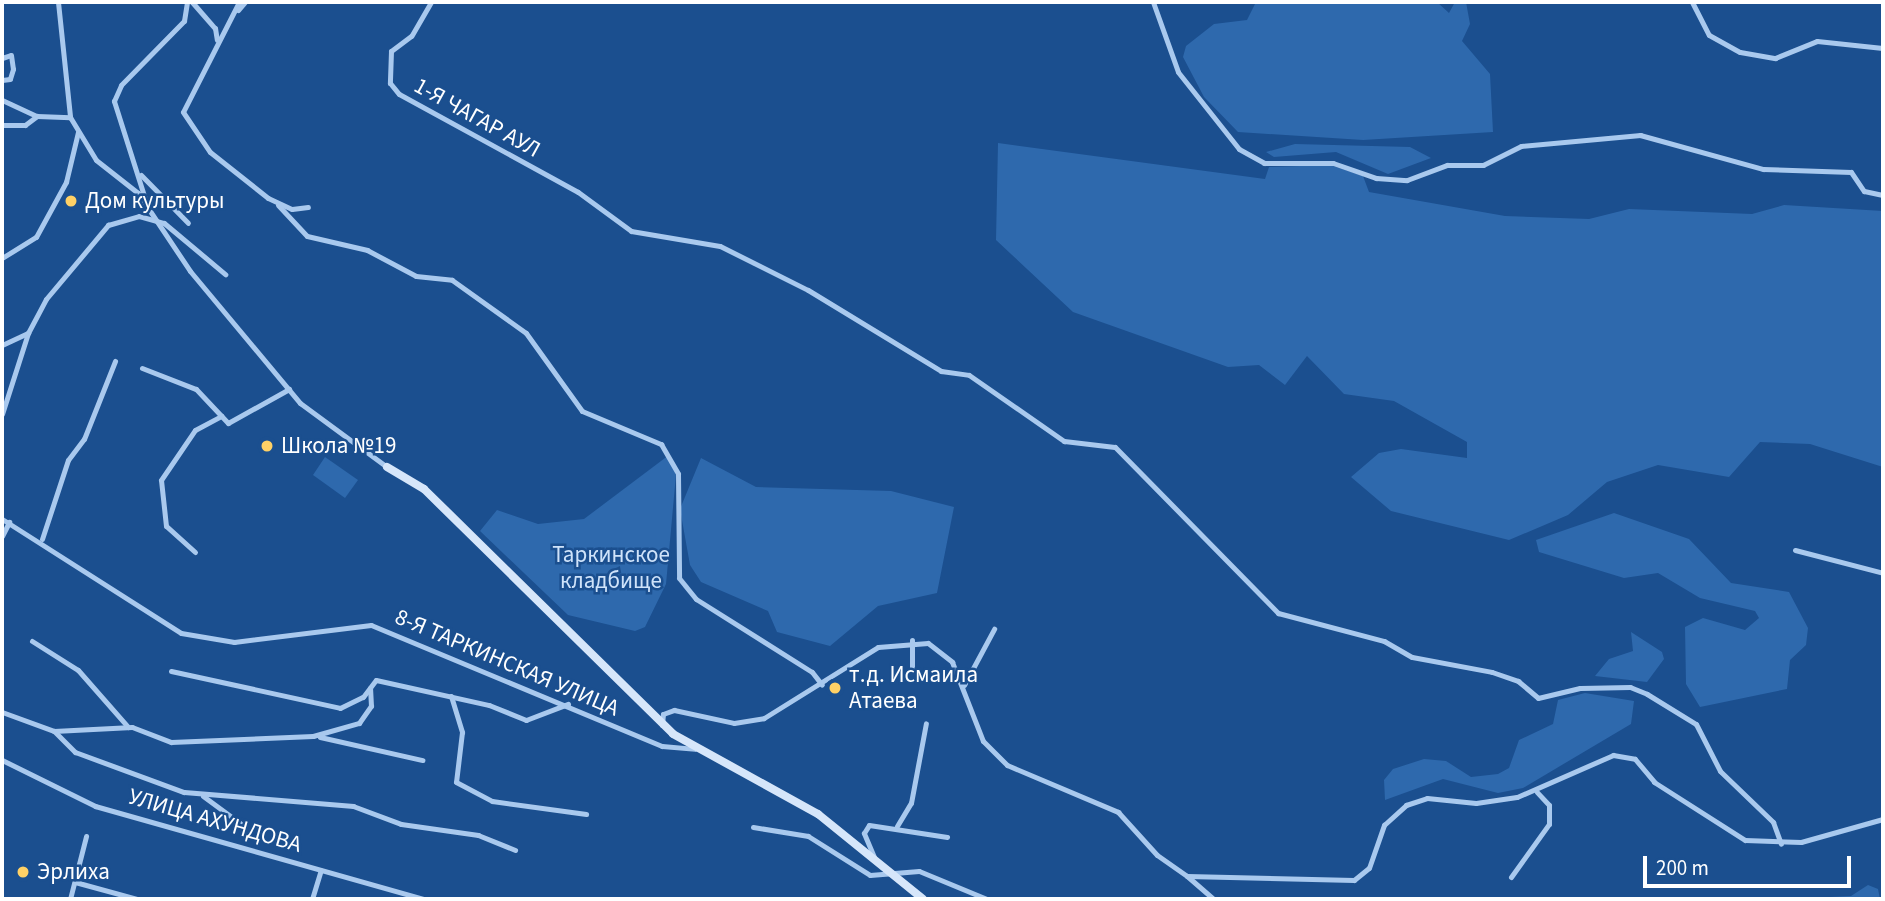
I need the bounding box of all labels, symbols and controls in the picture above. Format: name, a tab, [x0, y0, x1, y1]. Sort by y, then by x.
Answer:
street label: 1-Я ЧАГАР АУЛ	[409, 72, 545, 164]
place label: Дом культуры	[85, 187, 225, 215]
marker: Дом культуры	[63, 193, 79, 209]
place label: Школа №19	[281, 432, 396, 460]
marker: Школа №19	[259, 438, 275, 454]
park label: Таркинское кладбище	[552, 541, 670, 595]
street label: 8-Я ТАРКИНСКАЯ УЛИЦА	[391, 603, 623, 723]
place label: т.д. Исмаила Атаева	[849, 661, 978, 715]
marker: т.д. Исмаила Атаева	[827, 680, 843, 696]
street label: УЛИЦА АХУНДОВА	[125, 783, 305, 859]
scale bar	[1647, 842, 1855, 886]
text: 200 m	[1656, 853, 1709, 883]
place label: Эрлиха	[37, 858, 110, 886]
marker: Эрлиха	[15, 864, 31, 880]

